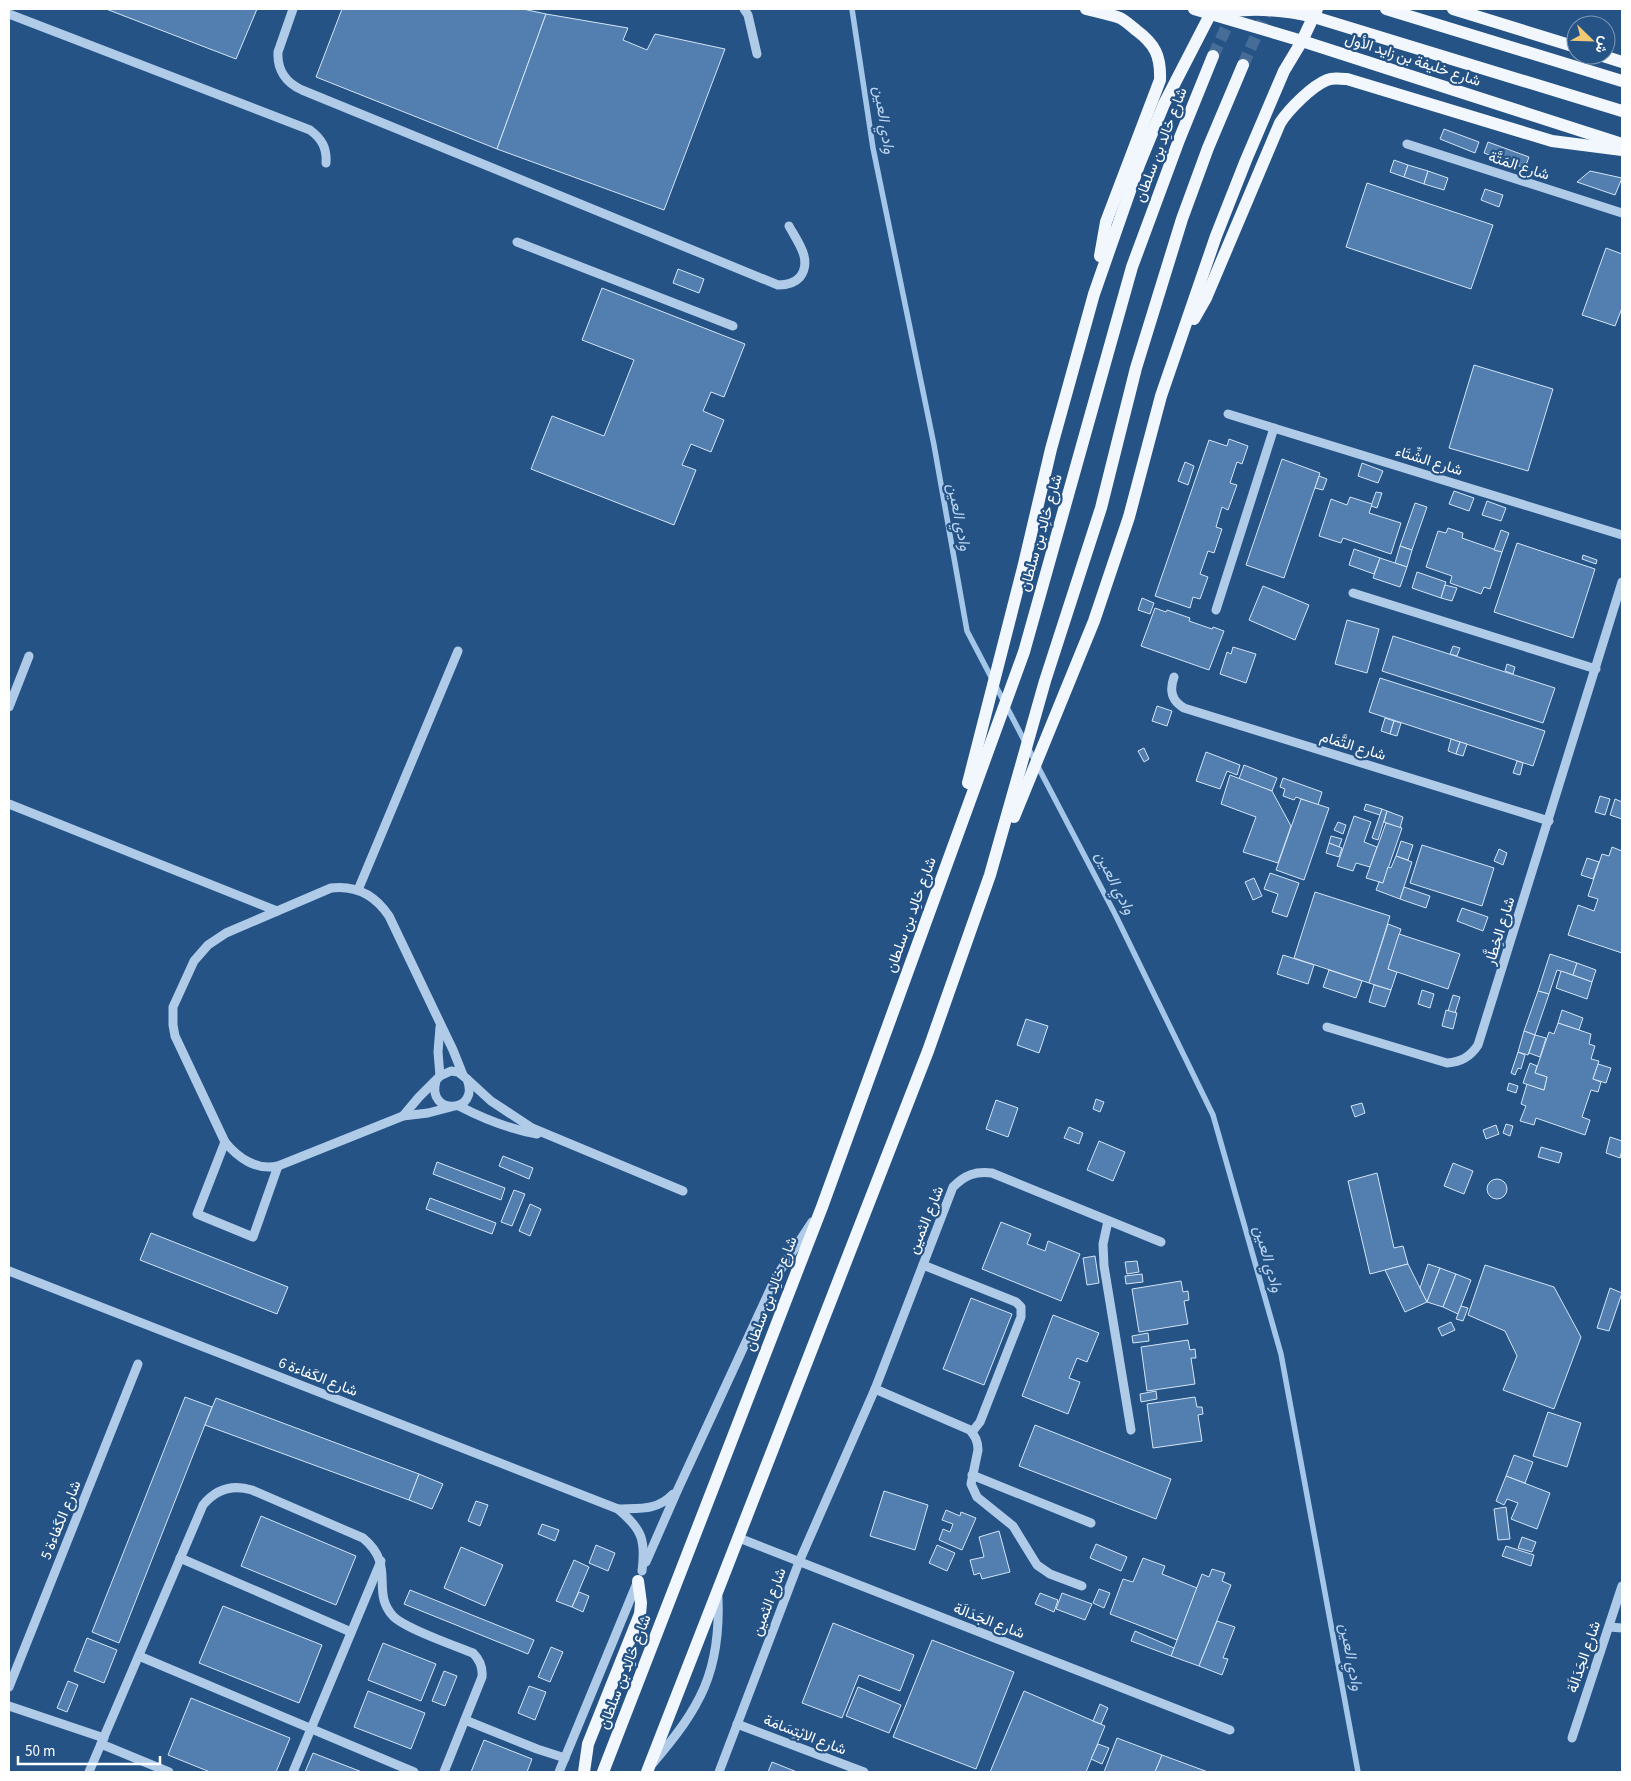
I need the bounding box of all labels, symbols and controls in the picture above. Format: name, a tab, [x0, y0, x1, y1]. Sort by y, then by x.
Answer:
north arrow	[1566, 15, 1616, 65]
street label: شارع خليفة بن زايد الأول	[1343, 28, 1484, 92]
text: ش	[1589, 33, 1615, 56]
street label: شارع خالِد بن سلطان	[1129, 84, 1193, 205]
water label: وادي العين	[866, 85, 900, 156]
street label: شارع المَتَّة	[1486, 146, 1552, 186]
street label: شارع الشِّتَاء	[1393, 440, 1466, 481]
street label: شارع خالِد بن سلطان	[1014, 472, 1068, 594]
water label: وادي العين	[940, 481, 976, 553]
street label: شارع التَّمَام	[1318, 726, 1389, 766]
water label: وادي العين	[1088, 848, 1140, 919]
street label: شارع خالِد بن سلطان	[880, 854, 942, 976]
street label: شارع الخِطَّار	[1479, 894, 1520, 969]
street label: شارع الثمين	[903, 1183, 949, 1257]
water label: وادي العين	[1246, 1223, 1288, 1295]
street label: شارع خالِد بن سلطان	[739, 1233, 803, 1354]
street label: شارع الكَفاءة 6	[275, 1352, 361, 1402]
street label: شارع الكَفاءة 5	[36, 1477, 86, 1563]
street label: شارع الثمين	[746, 1565, 792, 1639]
street label: شارع الجَدَالَة	[950, 1598, 1028, 1644]
street label: شارع خالِد بن سلطان	[593, 1611, 657, 1732]
street label: شارع الجَدَالَة	[1562, 1618, 1606, 1696]
water label: وادي العين	[1332, 1621, 1368, 1693]
street label: شارع الابْتِسَامَة	[760, 1710, 850, 1761]
scale bar	[18, 1734, 160, 1766]
text: 50 m	[25, 1741, 55, 1762]

